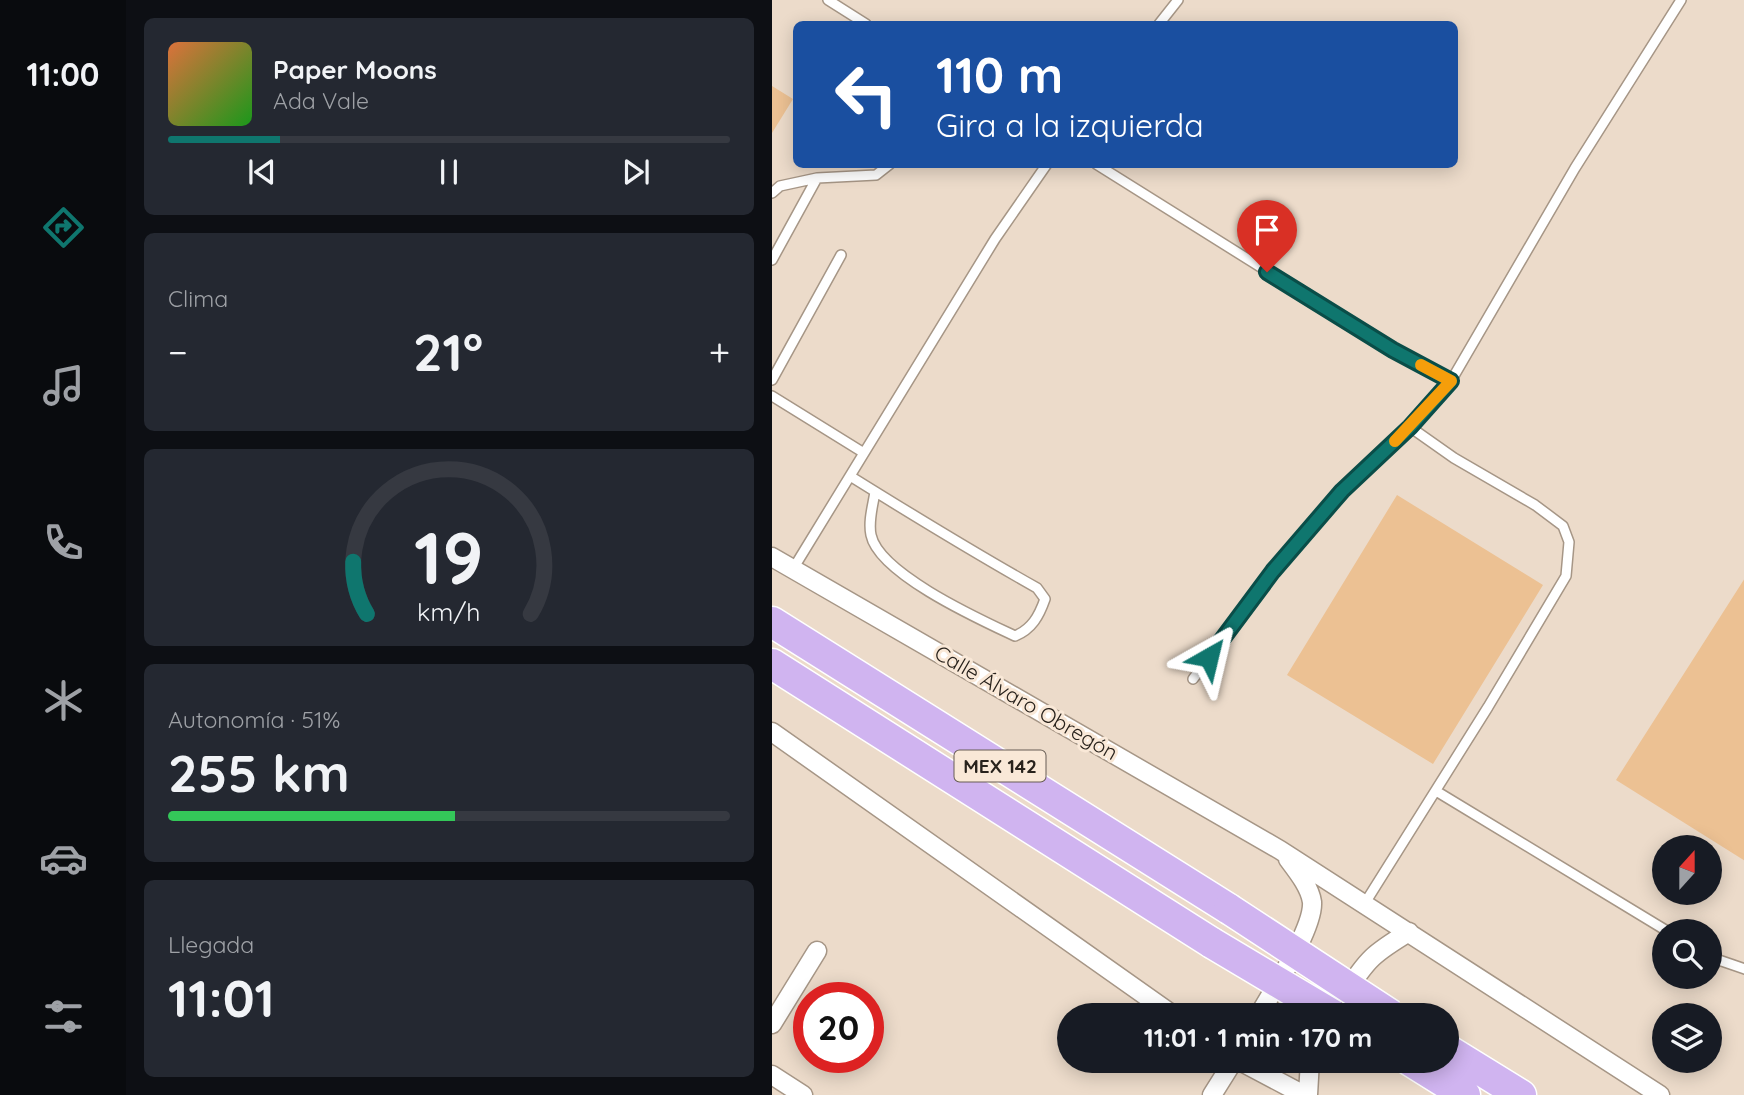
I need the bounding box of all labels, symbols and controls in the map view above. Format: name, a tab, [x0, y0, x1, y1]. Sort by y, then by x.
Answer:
text: 110 m	[936, 44, 1063, 105]
icon: left	[821, 49, 912, 140]
text: Paper Moons	[273, 53, 437, 86]
text: 11:00	[27, 54, 99, 94]
text: Ada Vale	[273, 86, 369, 115]
text: Gira a la izquierda	[936, 105, 1204, 145]
icon: previous	[243, 153, 281, 191]
icon: pause	[430, 153, 468, 191]
icon: next	[617, 153, 655, 191]
pin	[1237, 200, 1297, 272]
icon: directions	[39, 203, 88, 252]
icon: arrive	[1248, 211, 1286, 249]
text: Clima	[168, 284, 228, 313]
text: 21°	[413, 319, 483, 384]
text: −	[168, 328, 188, 376]
text: +	[709, 328, 730, 376]
icon: music	[39, 361, 88, 410]
text: 19	[414, 511, 484, 602]
icon: phone	[39, 518, 88, 567]
text: km/h	[417, 595, 481, 626]
position arrow	[1172, 620, 1246, 694]
street label: Calle Álvaro Obregón	[930, 639, 1123, 765]
icon: climate	[39, 676, 88, 725]
text: Autonomía · 51%	[168, 705, 340, 734]
text: 255 km	[168, 740, 350, 805]
road number: MEX 142	[954, 750, 1046, 782]
icon: car	[39, 834, 88, 883]
north arrow	[1652, 835, 1722, 905]
map controls	[1652, 835, 1722, 1073]
button: search	[1652, 919, 1722, 989]
text: Llegada	[168, 930, 254, 959]
text: 11:01	[168, 965, 275, 1030]
speed limit sign: 20	[793, 982, 884, 1073]
icon: filters	[39, 992, 88, 1041]
button: layers	[1652, 1003, 1722, 1073]
text: 11:01 · 1 min · 170 m	[1144, 1021, 1372, 1054]

